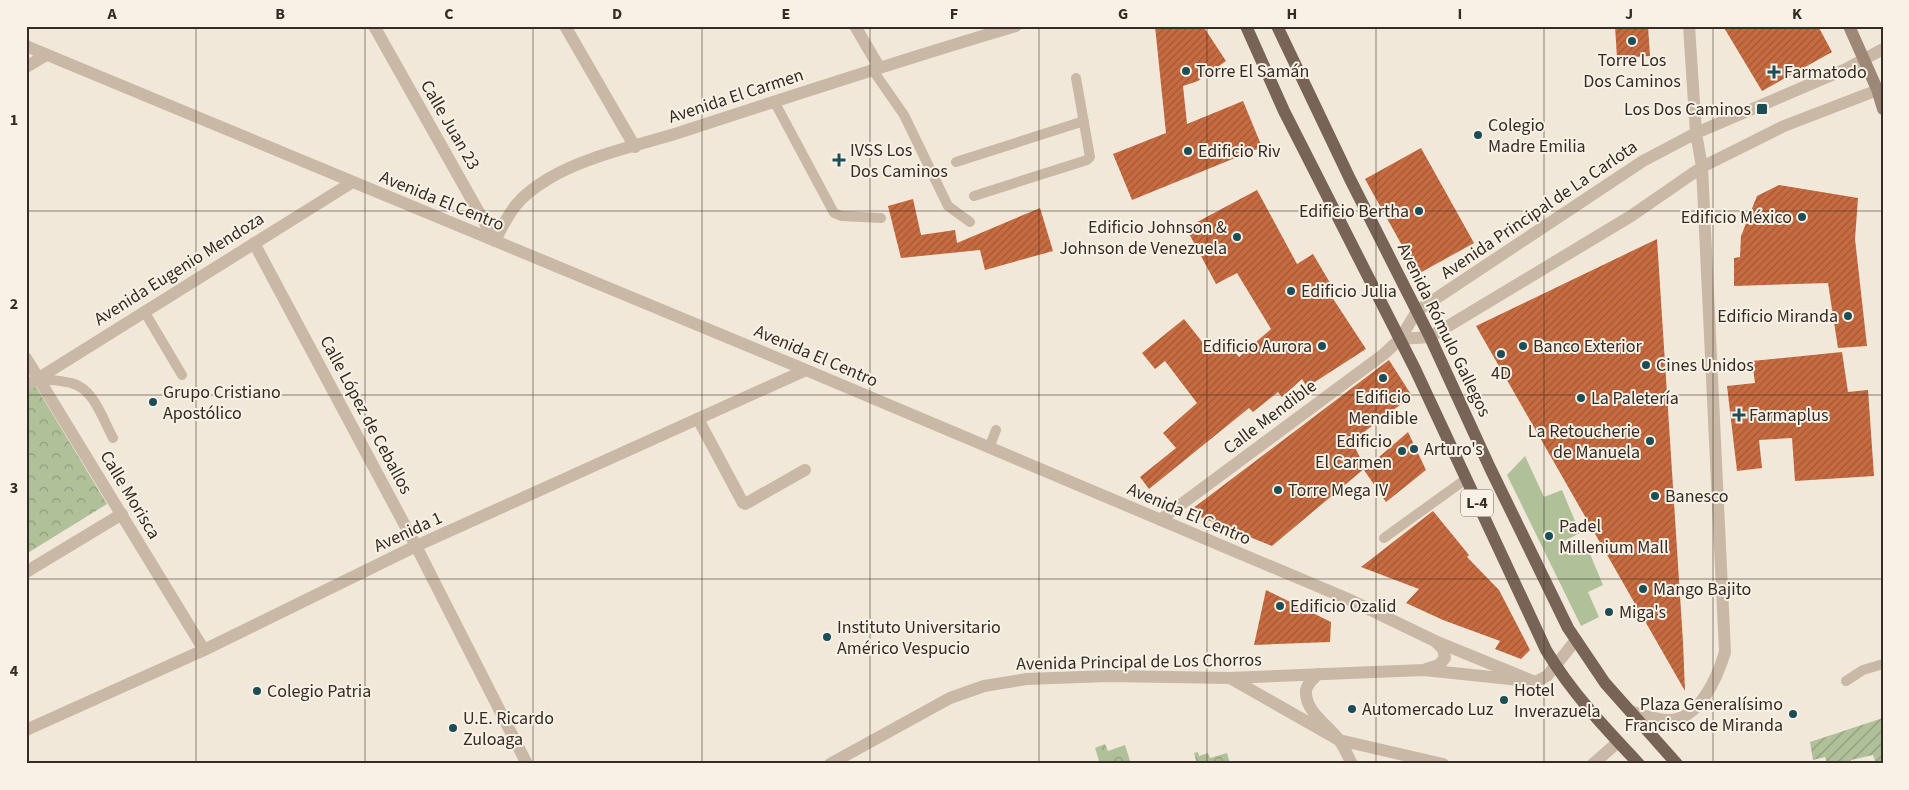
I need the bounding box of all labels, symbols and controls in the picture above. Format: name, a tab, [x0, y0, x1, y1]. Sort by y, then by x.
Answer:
text: A	[106, 3, 117, 25]
text: B	[275, 3, 285, 25]
text: C	[444, 3, 454, 25]
text: D	[612, 3, 622, 25]
text: E	[782, 3, 790, 25]
text: F	[950, 3, 958, 25]
text: G	[1118, 3, 1128, 25]
text: H	[1287, 3, 1297, 25]
text: I	[1458, 3, 1462, 25]
text: J	[1625, 3, 1633, 25]
text: K	[1792, 3, 1802, 25]
marker: Torre Los Dos Caminos	[1626, 35, 1638, 47]
place label: Torre Los Dos Caminos	[1583, 48, 1681, 94]
place label: Torre El Samán	[1196, 59, 1309, 84]
place label: Farmatodo	[1784, 60, 1867, 85]
street label: Avenida El Carmen	[665, 62, 807, 130]
marker: Torre El Samán	[1180, 65, 1192, 77]
marker: Farmatodo	[1768, 66, 1780, 78]
street label: Calle Juan 23	[414, 75, 486, 175]
place label: Los Dos Caminos	[1624, 97, 1751, 122]
marker: Los Dos Caminos	[1755, 102, 1769, 116]
text: 1	[10, 109, 18, 131]
place label: Colegio Madre Emilia	[1488, 113, 1586, 159]
marker: Colegio Madre Emilia	[1472, 129, 1484, 141]
street label: Avenida Principal de La Carlota	[1436, 135, 1642, 285]
place label: IVSS Los Dos Caminos	[850, 138, 948, 184]
place label: Edificio Riv	[1198, 139, 1281, 164]
marker: Edificio Riv	[1182, 145, 1194, 157]
marker: IVSS Los Dos Caminos	[832, 153, 846, 167]
street label: Avenida El Centro	[376, 165, 508, 237]
place label: Edificio Bertha	[1299, 199, 1409, 224]
marker: Edificio Bertha	[1413, 205, 1425, 217]
place label: Edificio México	[1681, 205, 1792, 230]
street label: Avenida Eugenio Mendoza	[89, 206, 269, 332]
marker: Edificio México	[1796, 211, 1808, 223]
place label: Edificio Johnson & Johnson de Venezuela	[1059, 215, 1227, 261]
marker: Edificio Johnson & Johnson de Venezuela	[1231, 231, 1243, 243]
street label: Avenida Rómulo Gallegos	[1391, 239, 1497, 421]
place label: Edificio Julia	[1301, 279, 1397, 304]
marker: Edificio Julia	[1285, 285, 1297, 297]
text: 2	[10, 293, 18, 315]
place label: Edificio Miranda	[1717, 304, 1838, 329]
marker: Edificio Miranda	[1842, 310, 1854, 322]
street label: Avenida El Centro	[750, 319, 882, 393]
street label: Calle López de Ceballos	[314, 331, 418, 499]
place label: Edificio Aurora	[1202, 334, 1312, 359]
place label: Banco Exterior	[1533, 334, 1642, 359]
marker: Edificio Aurora	[1316, 340, 1328, 352]
marker: Banco Exterior	[1517, 340, 1529, 352]
marker: 4D	[1495, 348, 1507, 360]
place label: Cines Unidos	[1656, 353, 1754, 378]
marker: Cines Unidos	[1640, 359, 1652, 371]
place label: 4D	[1491, 361, 1511, 386]
marker: Edificio Mendible	[1377, 372, 1389, 384]
street label: Calle Mendible	[1218, 374, 1322, 460]
place label: Grupo Cristiano Apostólico	[163, 380, 281, 426]
place label: Edificio Mendible	[1348, 385, 1418, 431]
place label: La Paletería	[1591, 386, 1679, 411]
marker: La Paletería	[1575, 392, 1587, 404]
marker: Grupo Cristiano Apostólico	[147, 396, 159, 408]
place label: Farmaplus	[1749, 403, 1829, 428]
marker: Farmaplus	[1733, 409, 1745, 421]
place label: La Retoucherie de Manuela	[1528, 419, 1640, 465]
place label: Edificio El Carmen	[1315, 429, 1392, 475]
marker: La Retoucherie de Manuela	[1644, 435, 1656, 447]
place label: Arturo's	[1424, 437, 1483, 462]
marker: Arturo's	[1408, 443, 1420, 455]
marker: Edificio El Carmen	[1396, 445, 1408, 457]
street label: Calle Morisca	[94, 446, 166, 544]
text: 3	[10, 477, 18, 499]
street label: Avenida El Centro	[1123, 477, 1255, 551]
place label: Torre Mega IV	[1288, 478, 1389, 503]
marker: Torre Mega IV	[1272, 484, 1284, 496]
place label: Banesco	[1665, 484, 1729, 509]
road number: L-4	[1461, 489, 1493, 516]
marker: Banesco	[1649, 490, 1661, 502]
street label: Avenida 1	[370, 505, 446, 559]
place label: Padel Millenium Mall	[1559, 514, 1669, 560]
marker: Padel Millenium Mall	[1543, 530, 1555, 542]
place label: Mango Bajito	[1653, 577, 1751, 602]
marker: Mango Bajito	[1637, 583, 1649, 595]
place label: Edificio Ozalid	[1290, 594, 1397, 619]
marker: Edificio Ozalid	[1274, 600, 1286, 612]
place label: Miga's	[1619, 600, 1666, 625]
marker: Miga's	[1603, 606, 1615, 618]
place label: Instituto Universitario Américo Vespucio	[837, 615, 1001, 661]
marker: Instituto Universitario Américo Vespucio	[821, 631, 833, 643]
street label: Avenida Principal de Los Chorros	[1016, 647, 1262, 677]
text: 4	[10, 660, 19, 682]
place label: Hotel Inverazuela	[1514, 678, 1601, 724]
place label: Colegio Patria	[267, 679, 371, 704]
marker: Colegio Patria	[251, 685, 263, 697]
place label: Plaza Generalísimo Francisco de Miranda	[1625, 692, 1783, 738]
marker: Hotel Inverazuela	[1498, 694, 1510, 706]
place label: Automercado Luz	[1362, 697, 1494, 722]
marker: Automercado Luz	[1346, 703, 1358, 715]
place label: U.E. Ricardo Zuloaga	[463, 706, 554, 752]
marker: Plaza Generalísimo Francisco de Miranda	[1787, 708, 1799, 720]
marker: U.E. Ricardo Zuloaga	[447, 722, 459, 734]

